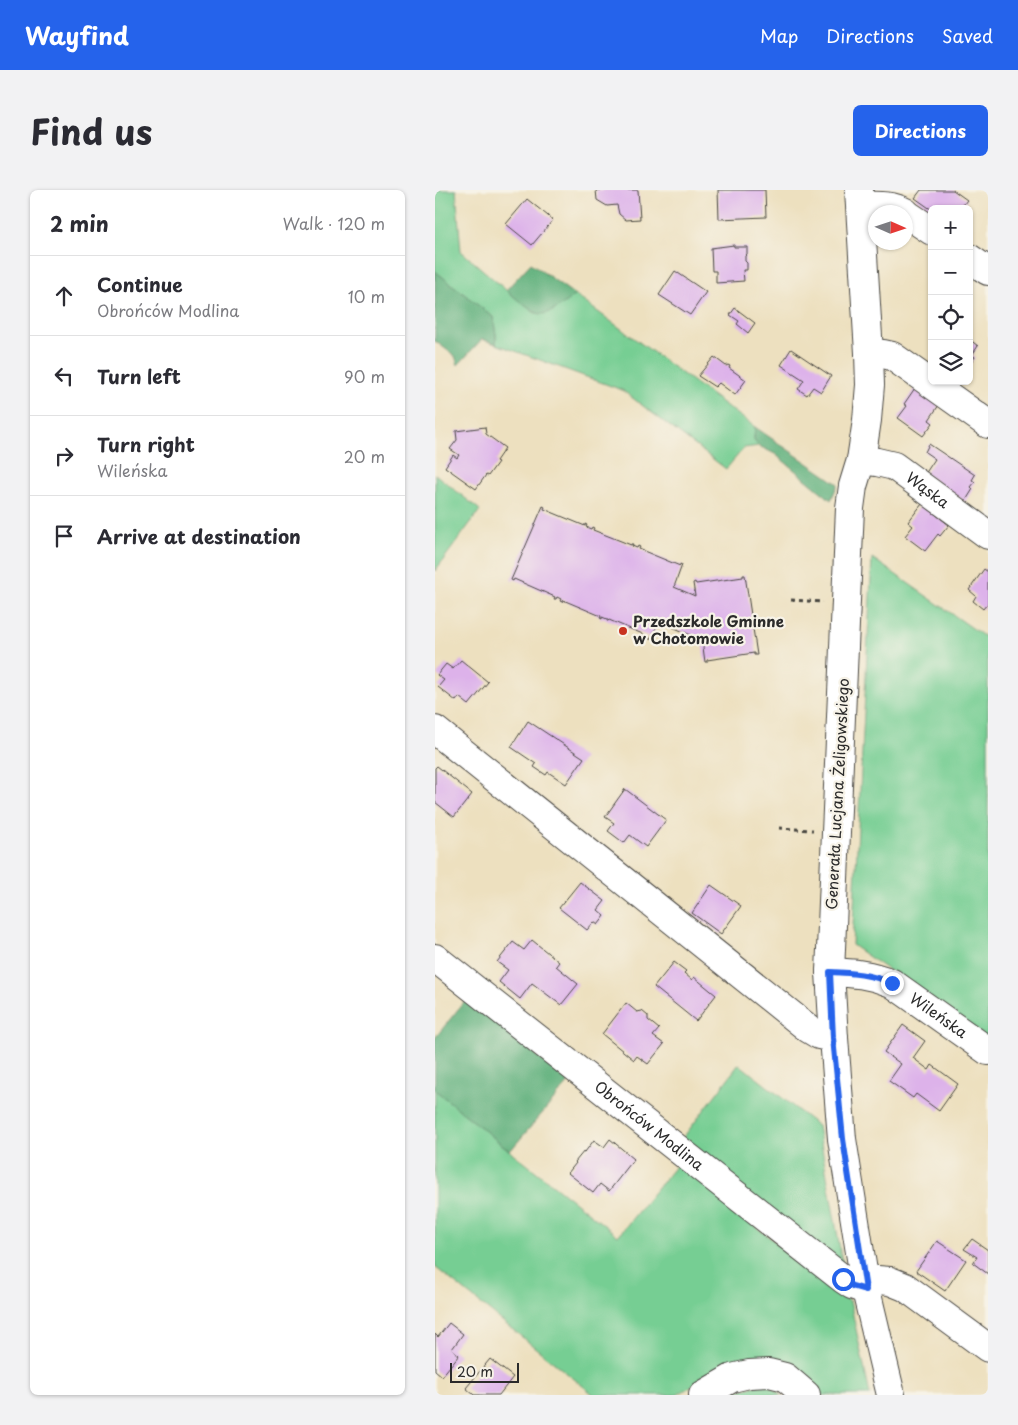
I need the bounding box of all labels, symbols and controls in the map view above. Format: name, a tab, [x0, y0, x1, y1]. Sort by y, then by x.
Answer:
text: Wayfind	[25, 17, 129, 53]
text: Map	[760, 22, 798, 49]
text: Directions	[826, 22, 914, 49]
text: Saved	[942, 22, 993, 49]
text: Find us	[30, 104, 152, 157]
button: Directions	[853, 105, 988, 156]
north arrow	[868, 205, 913, 250]
map controls	[928, 205, 973, 385]
button: +	[928, 205, 973, 250]
text: 2 min	[50, 207, 109, 239]
text: Walk · 120 m	[283, 211, 385, 235]
button: −	[928, 250, 973, 295]
text: Continue	[97, 270, 183, 298]
icon: ahead	[50, 282, 78, 310]
text: 10 m	[348, 284, 385, 308]
button: locate	[928, 295, 973, 340]
text: Obrońców Modlina	[97, 298, 239, 322]
button: layers	[928, 340, 973, 385]
icon: left	[50, 362, 78, 390]
text: Turn left	[97, 362, 181, 390]
text: 90 m	[344, 364, 385, 388]
text: Turn right	[97, 430, 195, 458]
icon: right	[50, 442, 78, 470]
text: 20 m	[344, 444, 385, 468]
text: Wileńska	[97, 458, 168, 482]
street label: Wąska	[902, 466, 955, 513]
icon: arrive	[50, 522, 78, 550]
text: Arrive at destination	[97, 522, 301, 550]
place label: Przedszkole Gminne w Chotomowie	[633, 609, 784, 649]
marker: Przedszkole Gminne w Chotomowie	[617, 625, 629, 637]
street label: Generała Lucjana Żeligowskiego	[819, 677, 854, 910]
route end	[881, 972, 904, 995]
street label: Wileńska	[905, 986, 973, 1043]
street label: Obrońców Modlina	[590, 1075, 710, 1176]
route start	[832, 1268, 855, 1291]
scale bar	[450, 1360, 519, 1383]
text: 20 m	[457, 1361, 493, 1382]

